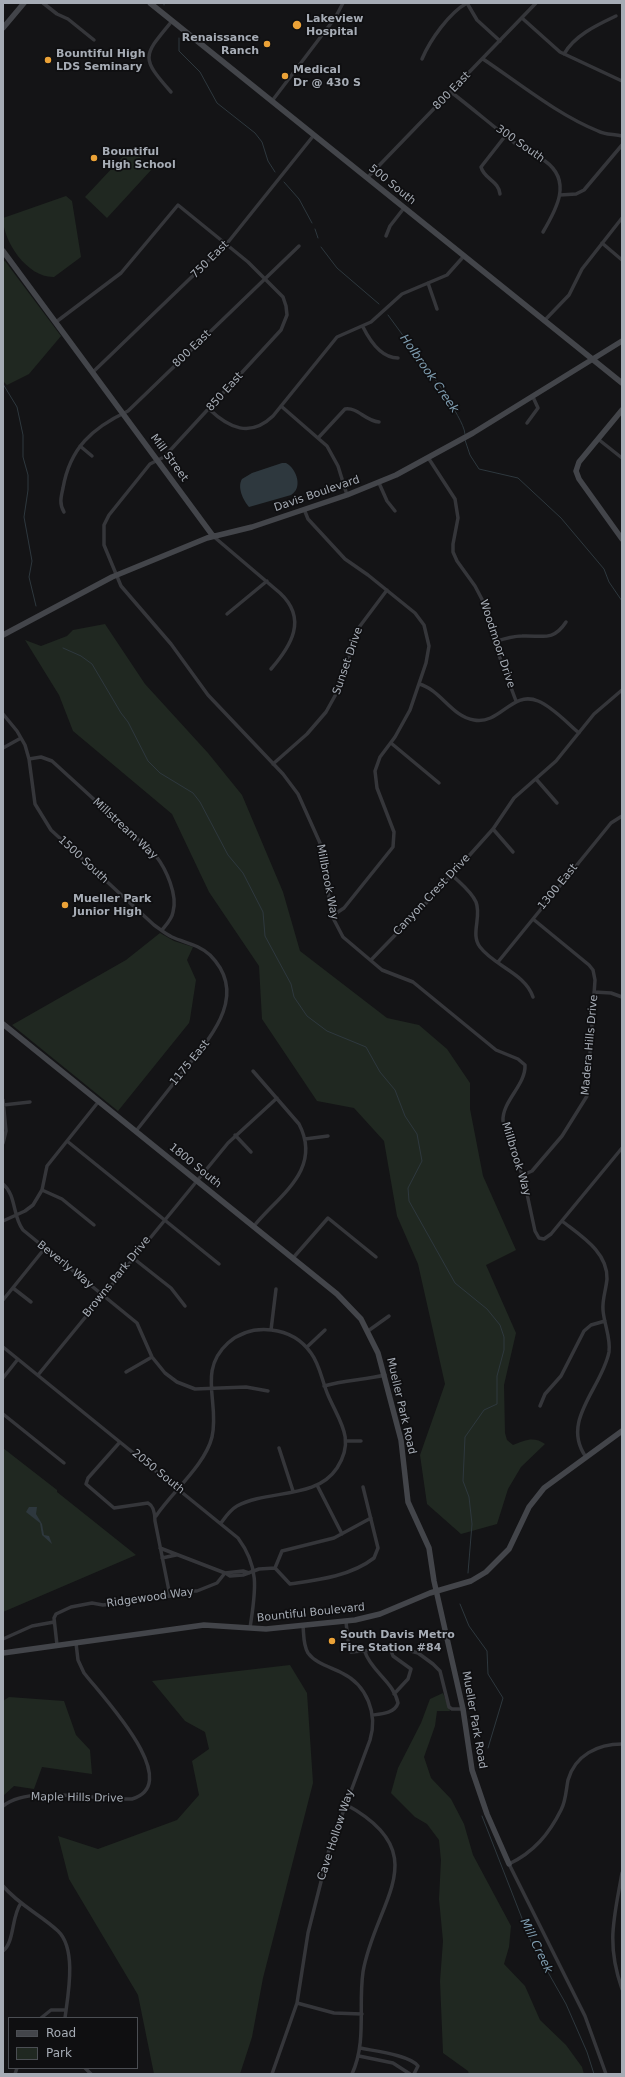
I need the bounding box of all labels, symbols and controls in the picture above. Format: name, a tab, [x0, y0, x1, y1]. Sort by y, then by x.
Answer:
place label: Lakeview Hospital	[306, 12, 363, 38]
marker: Lakeview Hospital	[291, 19, 303, 31]
place label: Renaissance Ranch	[182, 31, 259, 57]
marker: Renaissance Ranch	[262, 39, 272, 49]
place label: Bountiful High LDS Seminary	[56, 47, 146, 73]
marker: Bountiful High LDS Seminary	[43, 55, 53, 65]
place label: Medical Dr @ 430 S	[293, 63, 361, 89]
street label: 800 East	[431, 69, 473, 113]
marker: Medical Dr @ 430 S	[280, 71, 290, 81]
street label: 300 South	[493, 122, 547, 166]
place label: Bountiful High School	[102, 145, 176, 171]
marker: Bountiful High School	[89, 153, 99, 163]
street label: 500 South	[366, 162, 418, 208]
street label: 750 East	[188, 238, 232, 282]
street label: 800 East	[170, 328, 214, 370]
water label: Holbrook Creek	[397, 332, 461, 416]
street label: 850 East	[204, 370, 246, 414]
street label: Mill Street	[147, 432, 191, 484]
street label: Davis Boulevard	[272, 473, 362, 515]
street label: Woodmoor Drive	[476, 598, 518, 690]
street label: Sunset Drive	[330, 625, 366, 697]
street label: Millstream Way	[90, 795, 160, 863]
street label: 1500 South	[55, 834, 111, 886]
street label: Millbrook Way	[313, 843, 341, 921]
street label: Canyon Crest Drive	[391, 851, 473, 939]
street label: 1300 East	[535, 861, 581, 913]
place label: Mueller Park Junior High	[73, 892, 151, 918]
marker: Mueller Park Junior High	[60, 900, 70, 910]
street label: Madera Hills Drive	[579, 994, 601, 1096]
street label: 1175 East	[167, 1037, 213, 1089]
street label: Millbrook Way	[498, 1120, 534, 1198]
street label: 1800 South	[166, 1141, 224, 1191]
street label: Browns Park Drive	[80, 1234, 154, 1320]
street label: Beverly Way	[34, 1238, 96, 1292]
street label: Mueller Park Road	[383, 1356, 419, 1456]
street label: 2050 South	[129, 1447, 187, 1497]
street label: Ridgewood Way	[106, 1585, 194, 1611]
street label: Bountiful Boulevard	[256, 1601, 366, 1625]
place label: South Davis Metro Fire Station #84	[340, 1628, 455, 1654]
marker: South Davis Metro Fire Station #84	[327, 1636, 337, 1646]
street label: Mueller Park Road	[459, 1670, 489, 1770]
street label: Cave Hollow Way	[315, 1788, 357, 1882]
street label: Maple Hills Drive	[31, 1791, 123, 1805]
water label: Mill Creek	[517, 1916, 555, 1976]
legend	[8, 2017, 138, 2069]
text: Road	[46, 2026, 76, 2040]
text: Park	[46, 2046, 72, 2060]

